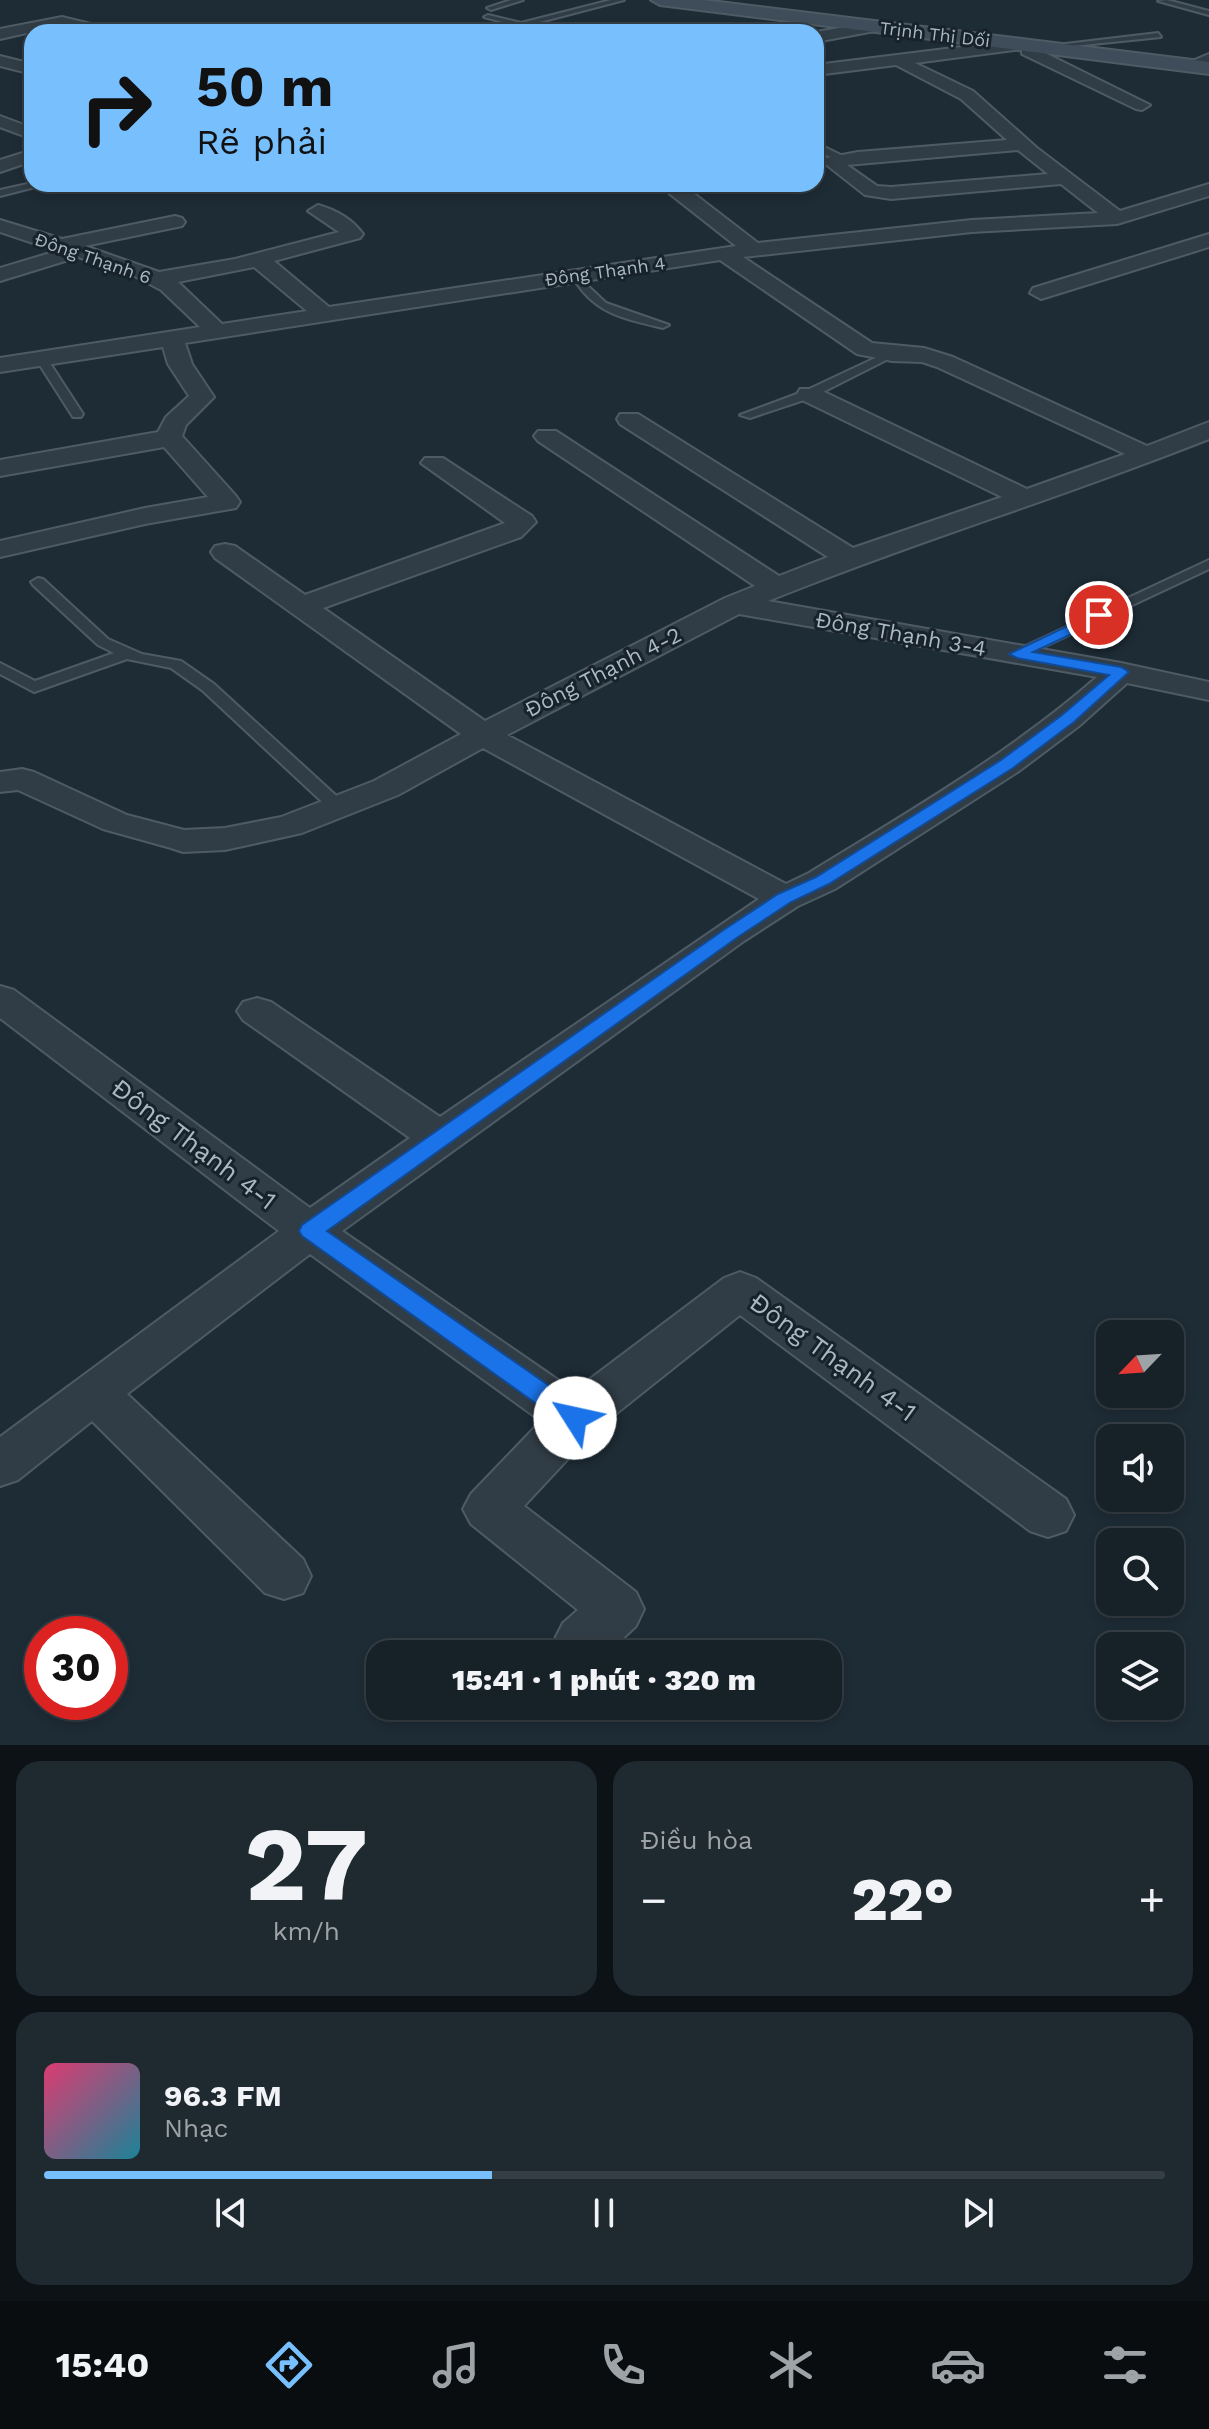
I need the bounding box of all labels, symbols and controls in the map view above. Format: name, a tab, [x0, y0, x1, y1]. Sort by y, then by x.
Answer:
street label: Trịnh Thị Dối	[879, 17, 991, 51]
text: 50 m	[196, 54, 333, 120]
icon: right	[64, 56, 168, 160]
text: Rẽ phải	[196, 121, 327, 163]
street label: Đông Thạnh 6	[32, 228, 154, 288]
street label: Đông Thạnh 4	[543, 252, 667, 290]
pin	[1065, 581, 1133, 649]
icon: arrive	[1077, 593, 1121, 637]
street label: Đông Thạnh 3-4	[814, 607, 988, 661]
street label: Đông Thạnh 4-2	[521, 622, 685, 722]
street label: Đông Thạnh 4-1	[106, 1072, 282, 1216]
street label: Đông Thạnh 4-1	[744, 1287, 922, 1427]
north arrow	[1096, 1320, 1184, 1408]
map controls	[1096, 1320, 1184, 1720]
position arrow	[533, 1376, 617, 1460]
button: sound	[1096, 1424, 1184, 1512]
button: search	[1096, 1528, 1184, 1616]
speed limit sign: 30	[24, 1616, 128, 1720]
button: layers	[1096, 1632, 1184, 1720]
text: 15:41 · 1 phút · 320 m	[452, 1662, 756, 1697]
text: 27	[245, 1803, 368, 1925]
text: Điều hòa	[641, 1825, 753, 1855]
text: 22°	[851, 1864, 954, 1935]
text: −	[641, 1874, 667, 1926]
text: +	[1138, 1874, 1165, 1926]
text: km/h	[273, 1916, 340, 1946]
text: 96.3 FM	[164, 2078, 282, 2113]
text: Nhạc	[164, 2113, 228, 2143]
icon: previous	[209, 2191, 253, 2235]
icon: pause	[582, 2191, 626, 2235]
icon: next	[956, 2191, 1000, 2235]
icon: directions	[261, 2337, 317, 2393]
icon: music	[428, 2337, 484, 2393]
icon: phone	[595, 2337, 651, 2393]
icon: climate	[763, 2337, 819, 2393]
icon: car	[930, 2337, 986, 2393]
icon: filters	[1097, 2337, 1153, 2393]
text: 15:40	[56, 2344, 149, 2386]

